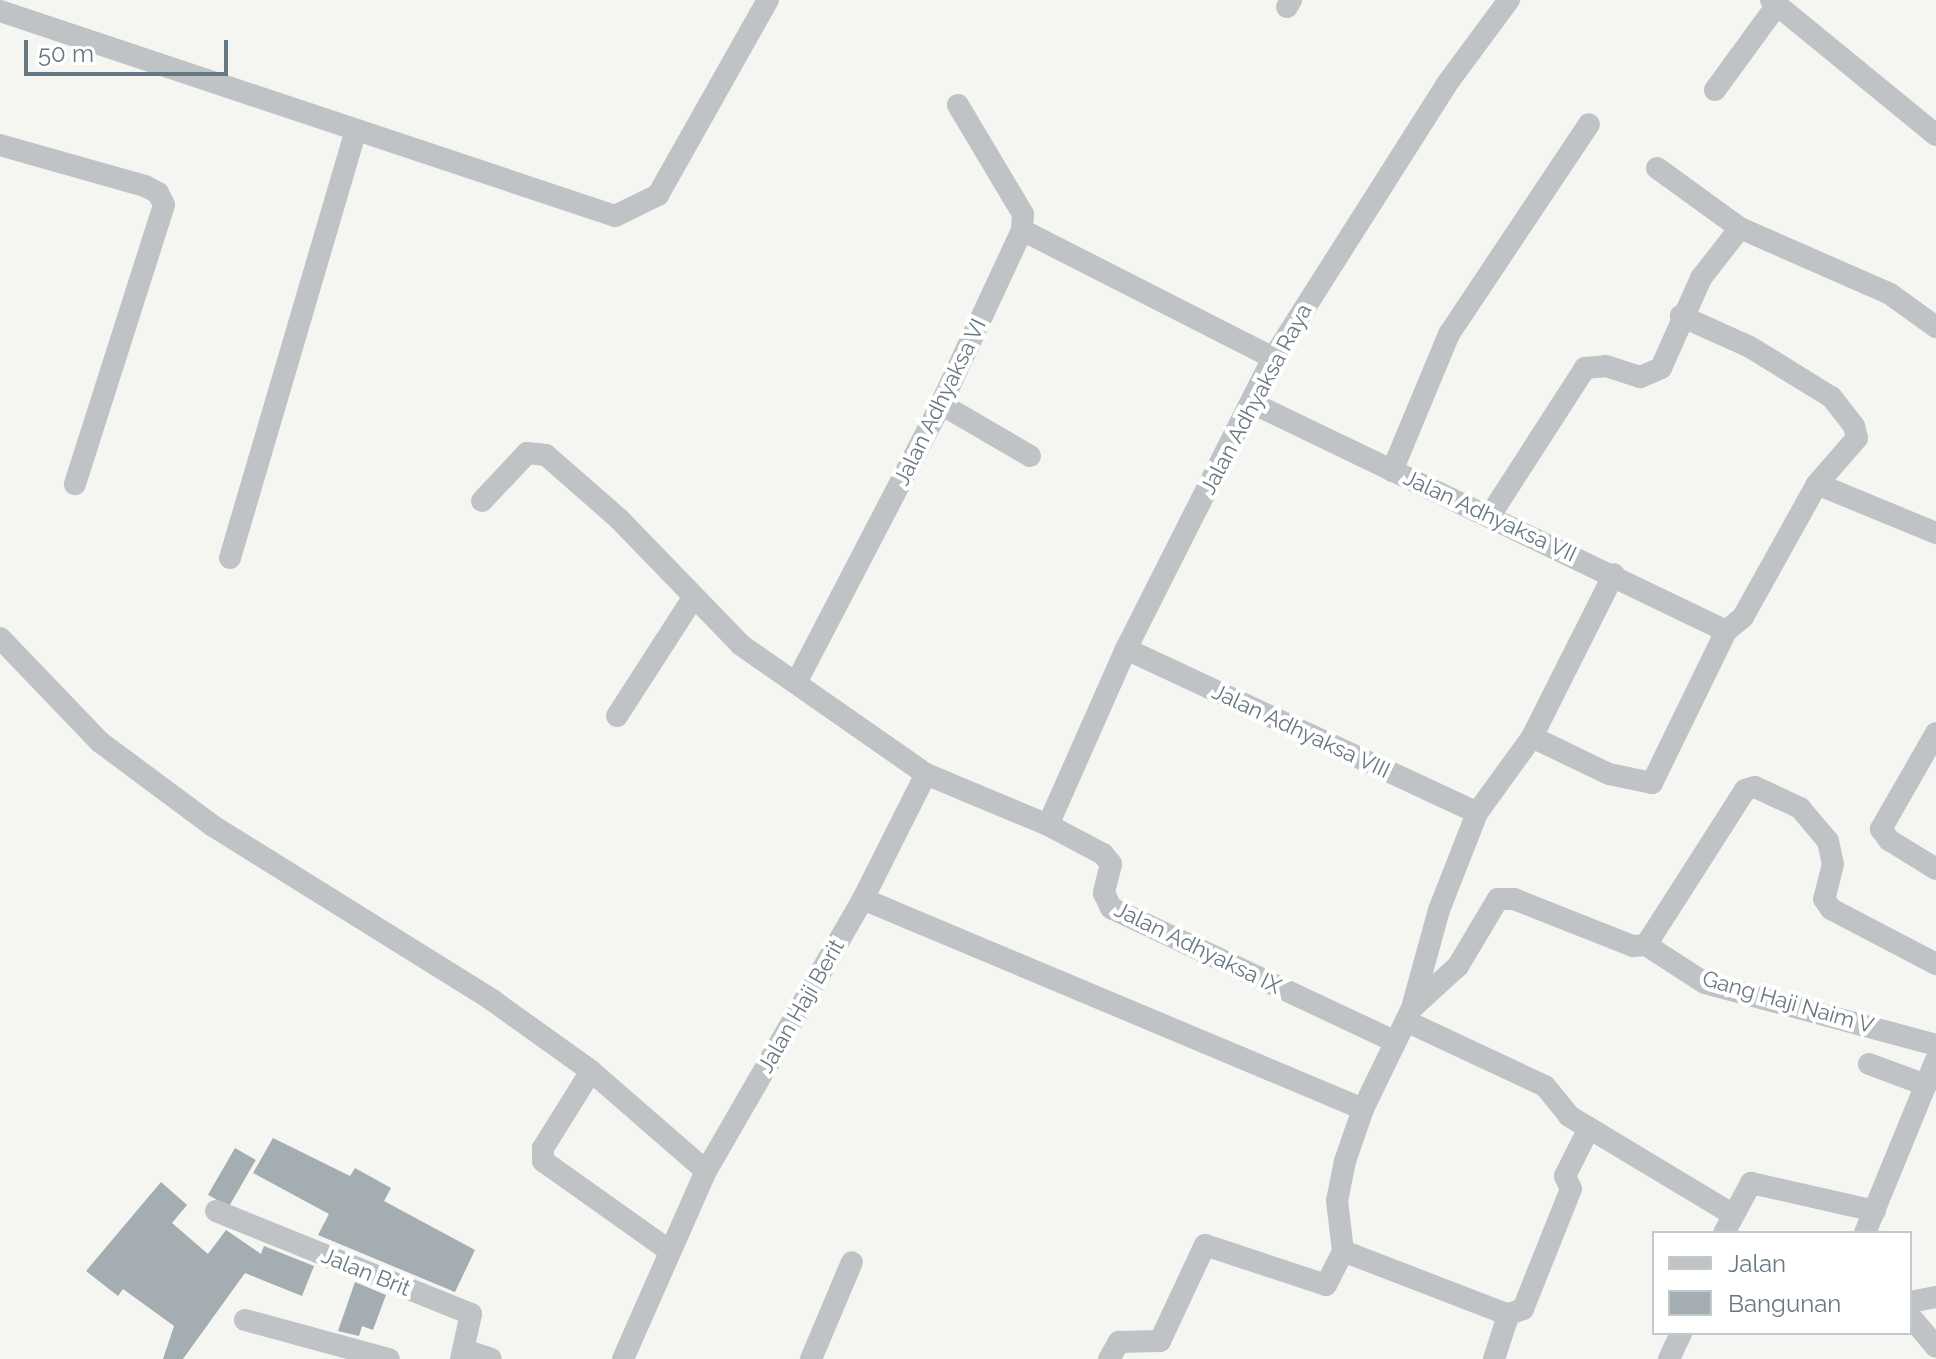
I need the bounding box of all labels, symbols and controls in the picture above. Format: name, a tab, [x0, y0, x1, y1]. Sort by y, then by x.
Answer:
scale bar	[28, 24, 232, 74]
text: 50 m	[38, 39, 94, 68]
street label: Jalan Adhyaksa Raya	[1194, 299, 1318, 499]
street label: Jalan Adhyaksa VI	[888, 314, 992, 490]
street label: Jalan Adhyaksa VII	[1399, 464, 1581, 568]
street label: Jalan Adhyaksa VIII	[1207, 678, 1395, 784]
street label: Jalan Adhyaksa IX	[1110, 896, 1286, 1000]
street label: Jalan Haji Berit	[752, 935, 850, 1077]
street label: Gang Haji Naim V	[1699, 965, 1877, 1039]
legend	[1652, 1231, 1912, 1335]
street label: Jalan Brit	[318, 1242, 414, 1302]
text: Jalan	[1728, 1249, 1786, 1278]
text: Bangunan	[1728, 1289, 1841, 1318]

